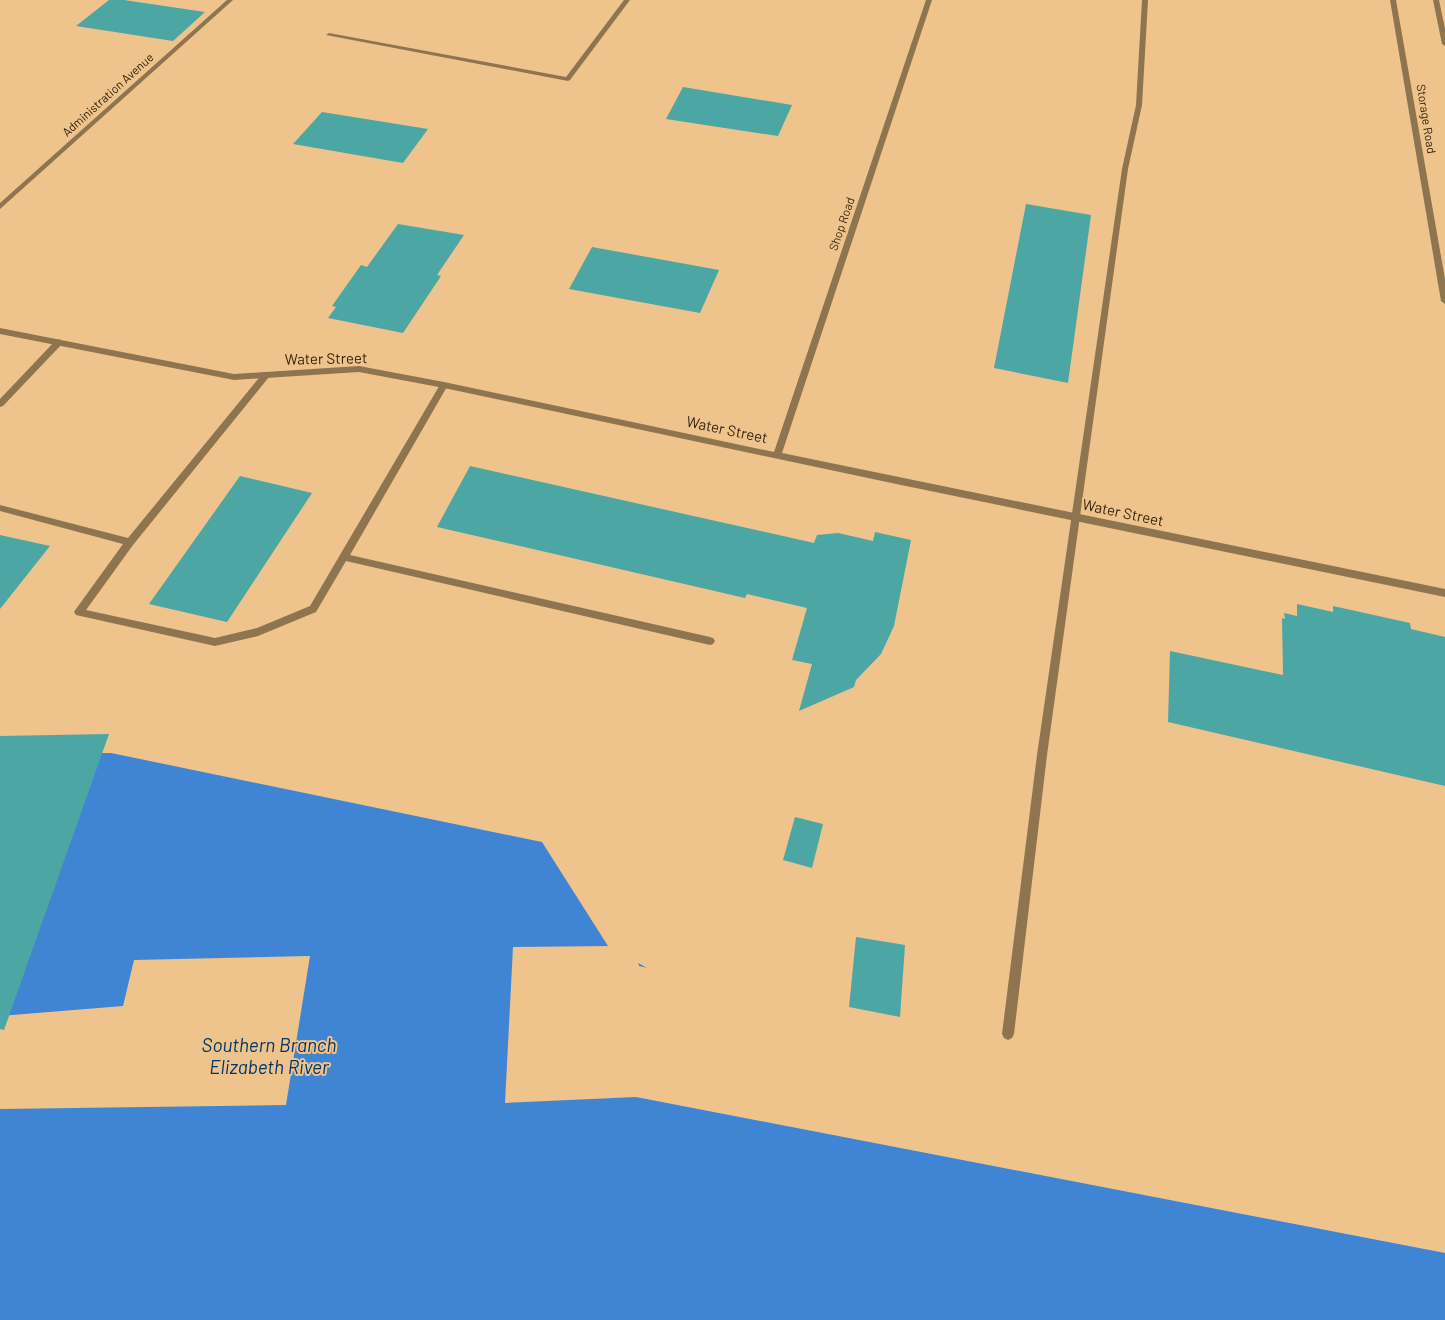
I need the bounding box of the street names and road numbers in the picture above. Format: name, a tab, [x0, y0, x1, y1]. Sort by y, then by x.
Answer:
street label: Administration Avenue	[59, 50, 156, 139]
street label: Storage Road	[1415, 83, 1439, 154]
street label: Shop Road	[825, 195, 857, 252]
street label: Water Street	[284, 348, 367, 368]
street label: Water Street	[685, 412, 770, 446]
street label: Water Street	[1081, 495, 1166, 529]

